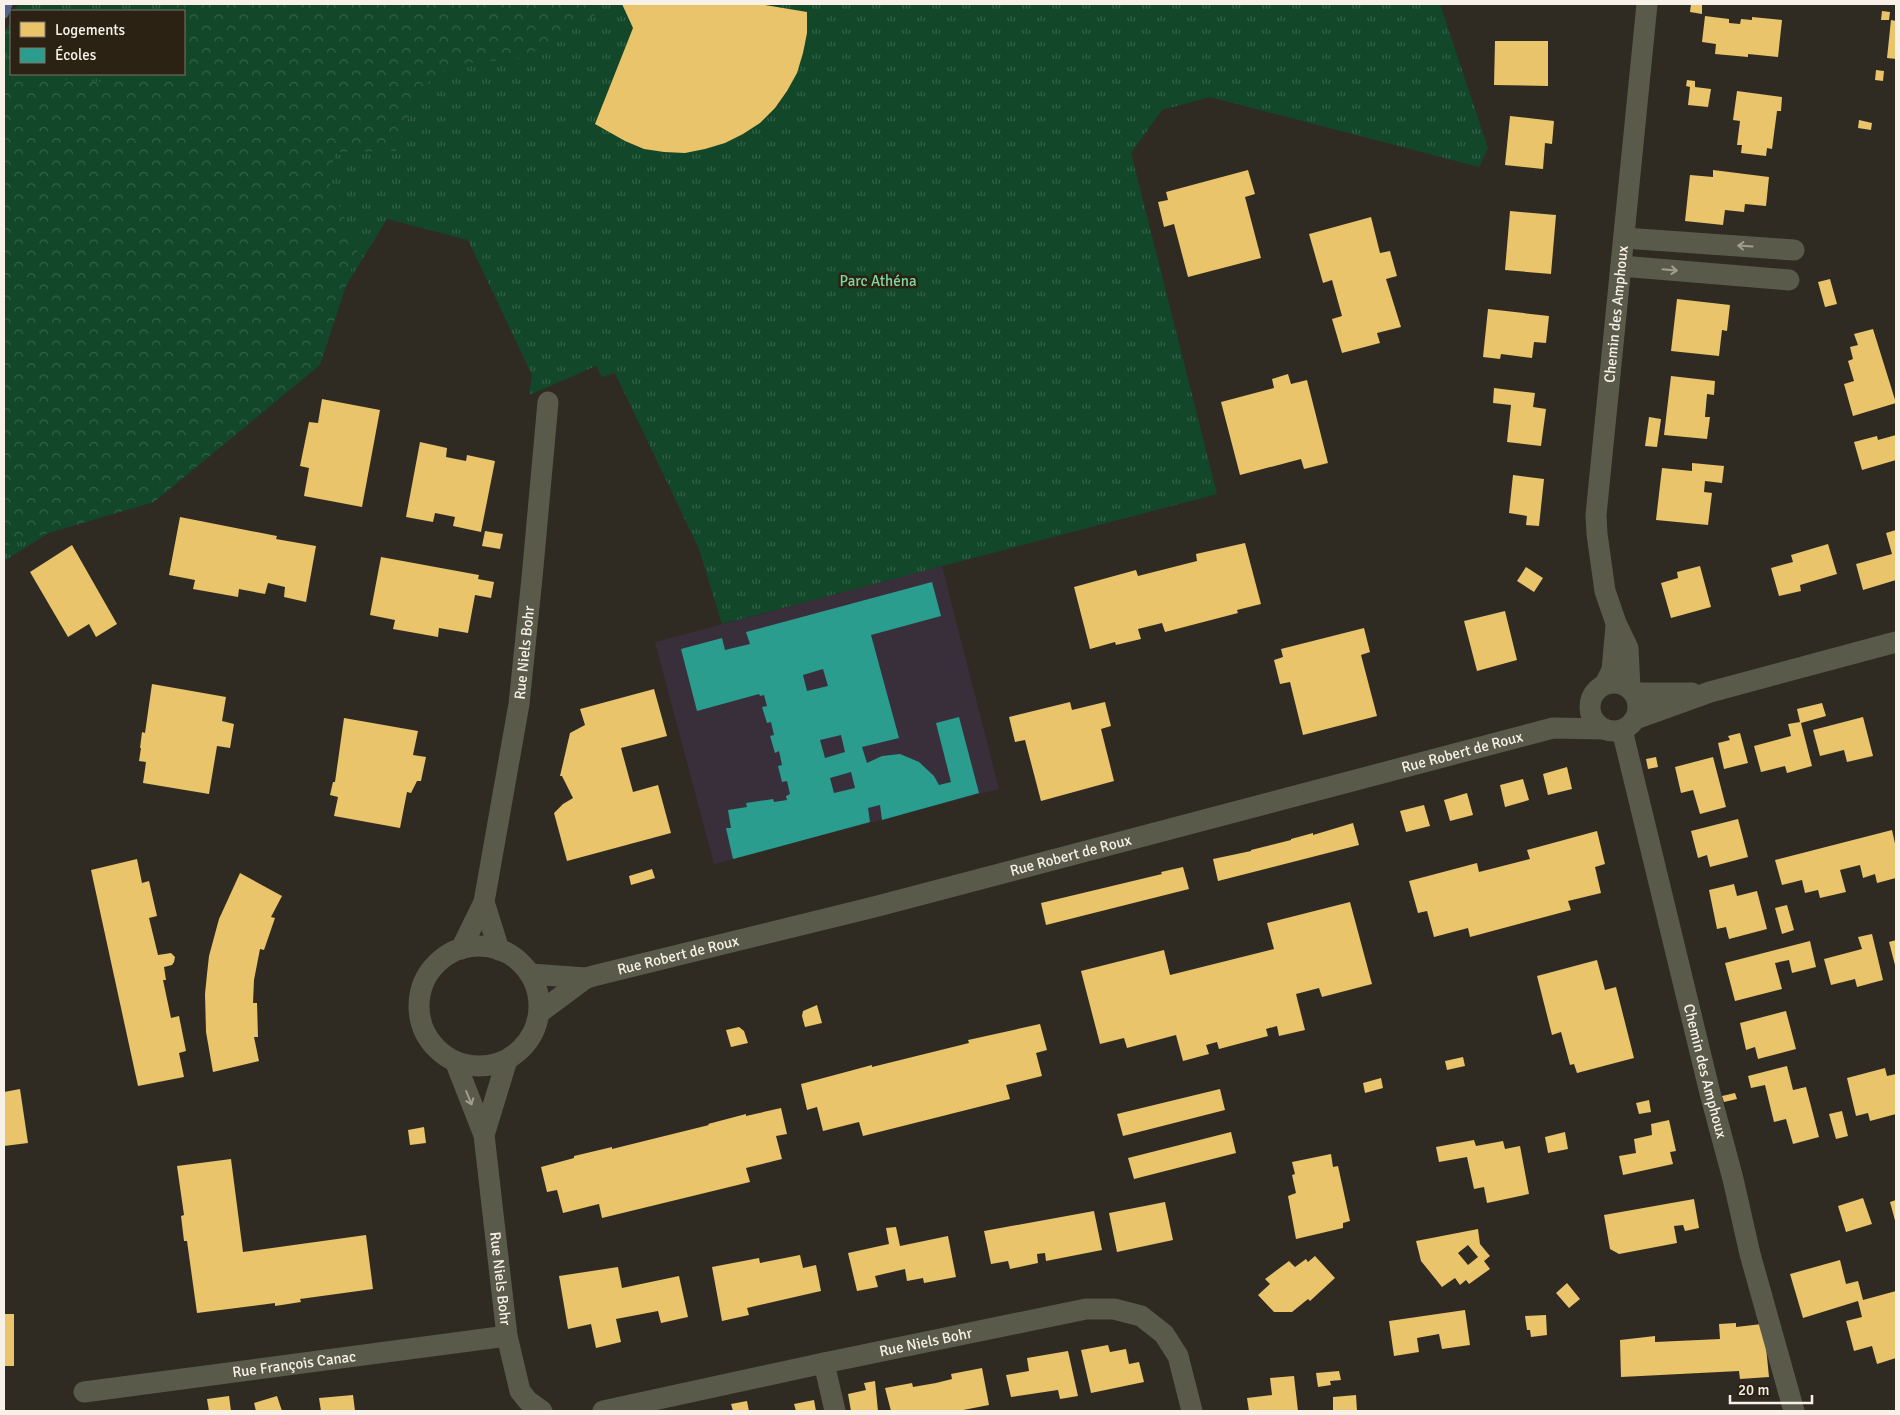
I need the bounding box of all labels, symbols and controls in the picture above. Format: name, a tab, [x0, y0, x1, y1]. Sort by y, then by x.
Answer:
legend	[10, 10, 185, 75]
text: Logements	[55, 21, 126, 39]
text: Écoles	[55, 45, 97, 64]
one-way arrow	[1738, 242, 1754, 251]
street label: Chemin des Amphoux	[1600, 245, 1632, 384]
one-way arrow	[1661, 266, 1677, 275]
park label: Parc Athéna	[839, 272, 917, 290]
street label: Rue Niels Bohr	[511, 604, 538, 701]
street label: Rue Robert de Roux	[1400, 727, 1525, 777]
street label: Rue Robert de Roux	[1008, 831, 1133, 880]
street label: Rue Robert de Roux	[615, 931, 741, 979]
street label: Chemin des Amphoux	[1680, 1002, 1731, 1140]
one-way arrow	[465, 1090, 475, 1105]
street label: Rue Niels Bohr	[486, 1231, 515, 1327]
street label: Rue Niels Bohr	[878, 1324, 974, 1360]
street label: Rue François Canac	[231, 1347, 357, 1381]
scale bar	[1730, 1372, 1812, 1404]
text: 20 m	[1738, 1381, 1769, 1399]

